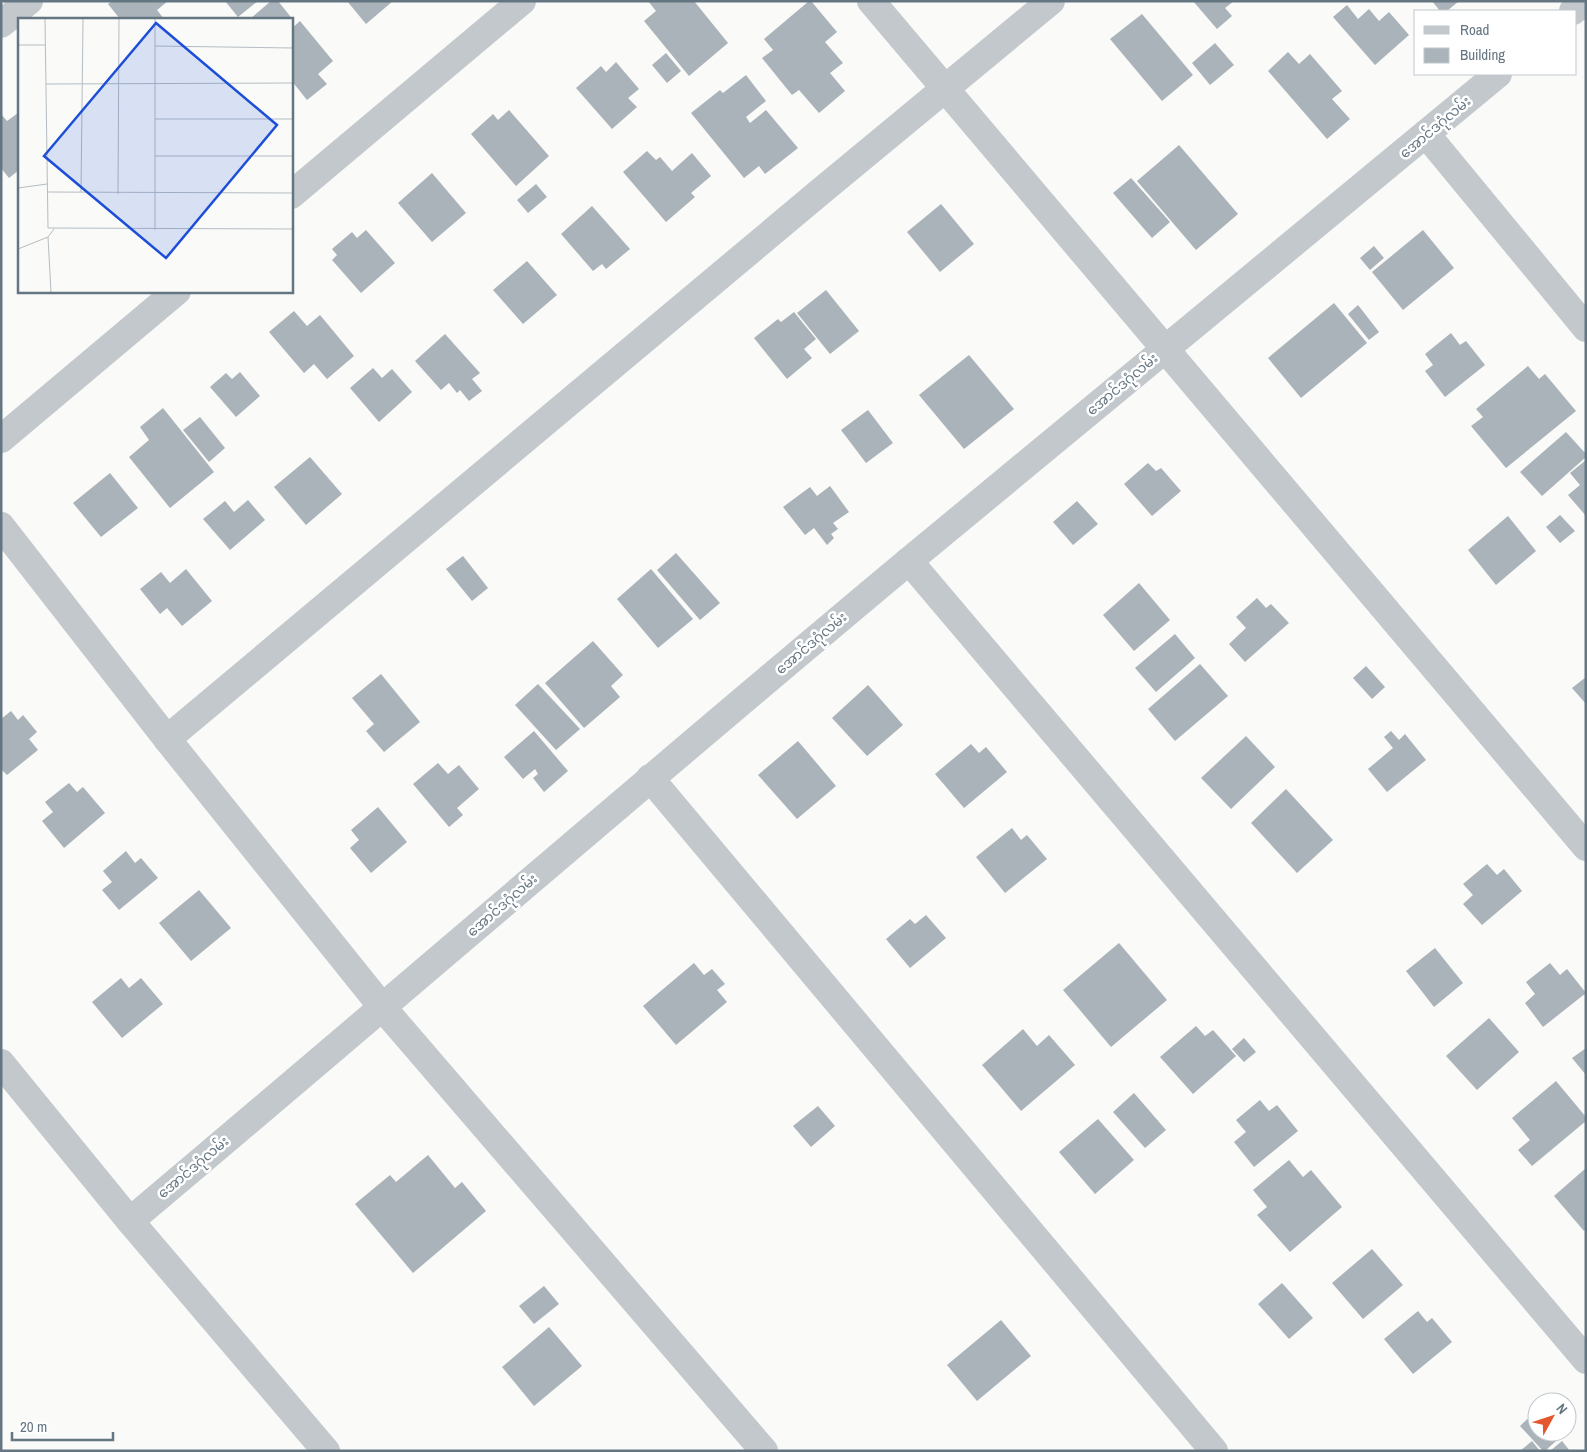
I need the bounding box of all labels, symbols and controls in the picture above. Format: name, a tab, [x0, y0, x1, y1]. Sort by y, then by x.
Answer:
legend	[1414, 10, 1577, 75]
inset map	[18, 18, 292, 292]
text: Road	[1460, 19, 1489, 40]
text: Building	[1460, 44, 1505, 65]
street label: အောင်ဒဂုံလမ်း	[1395, 91, 1476, 164]
street label: အောင်ဒဂုံလမ်း	[1082, 348, 1163, 421]
street label: အောင်ဒဂုံလမ်း	[771, 607, 852, 680]
street label: အောင်ဒဂုံလမ်း	[462, 869, 543, 943]
street label: အောင်ဒဂုံလမ်း	[153, 1131, 234, 1204]
north arrow	[1527, 1392, 1577, 1442]
text: N	[1552, 1400, 1572, 1418]
scale bar	[12, 1410, 114, 1442]
text: 20 m	[20, 1416, 47, 1437]

